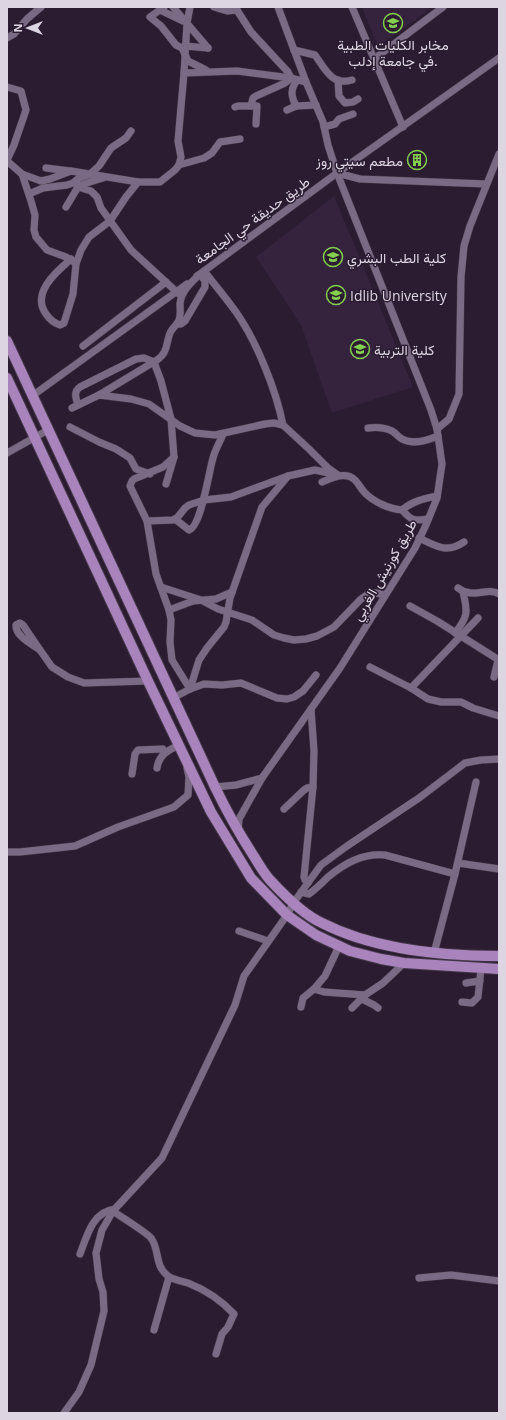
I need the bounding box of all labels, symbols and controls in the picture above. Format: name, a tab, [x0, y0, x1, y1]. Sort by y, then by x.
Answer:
north arrow	[8, 8, 48, 48]
school or university icon: مخابر الكليات الطبية في جامعة إدلب.	[382, 12, 404, 34]
text: N	[10, 24, 25, 32]
place label: مخابر الكليات الطبية في جامعة إدلب.	[337, 35, 449, 73]
building icon: مطعم سيتي روز	[406, 149, 428, 171]
place label: مطعم سيتي روز	[315, 151, 403, 173]
street label: طريق حديقة حي الجامعة	[191, 172, 315, 271]
school or university icon: كلية الطب البشري	[322, 246, 344, 268]
place label: كلية الطب البشري	[347, 248, 446, 270]
school or university icon: Idlib University	[325, 284, 347, 306]
place label: Idlib University	[350, 286, 448, 305]
school or university icon: كلية التربية	[349, 338, 371, 360]
place label: كلية التربية	[374, 340, 434, 359]
street label: طريق كورنيش الغربي	[347, 516, 423, 626]

